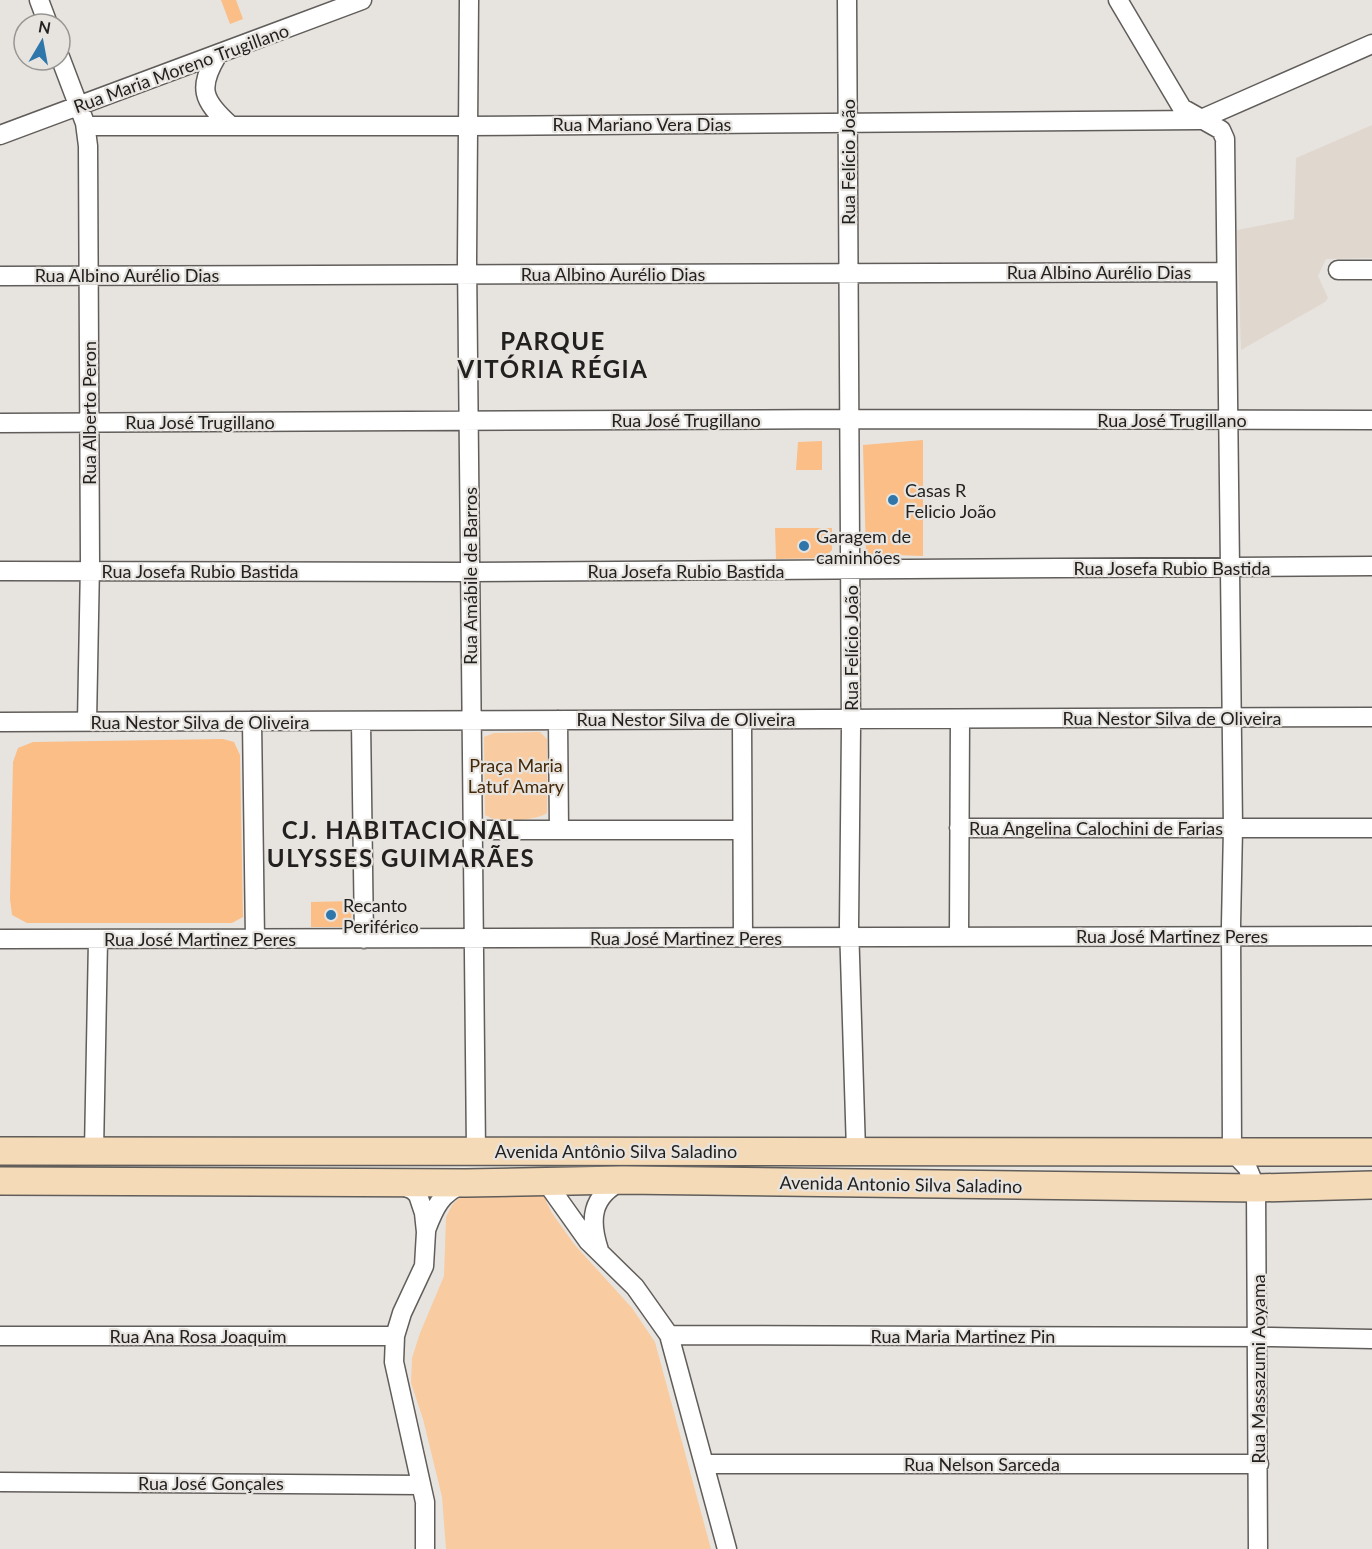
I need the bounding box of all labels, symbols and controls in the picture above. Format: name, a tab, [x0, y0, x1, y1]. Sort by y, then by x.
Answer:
north arrow	[12, 12, 72, 72]
text: N	[37, 16, 52, 37]
street label: Rua Maria Moreno Trugillano	[70, 19, 292, 117]
street label: Rua Felício João	[837, 99, 859, 225]
street label: Rua Mariano Vera Dias	[553, 113, 732, 135]
street label: Rua Albino Aurélio Dias	[1007, 261, 1191, 283]
street label: Rua Albino Aurélio Dias	[521, 263, 705, 285]
street label: Rua Albino Aurélio Dias	[35, 264, 219, 286]
district label: PARQUE VITÓRIA RÉGIA	[457, 326, 648, 383]
street label: Rua Alberto Peron	[78, 341, 100, 485]
street label: Rua José Trugillano	[611, 409, 761, 431]
street label: Rua José Trugillano	[1097, 409, 1247, 431]
street label: Rua José Trugillano	[125, 411, 275, 433]
place label: Casas R Felicio João	[905, 479, 996, 522]
street label: Rua Amábile de Barros	[459, 487, 481, 665]
marker: Casas R Felicio João	[886, 493, 900, 507]
place label: Garagem de caminhões	[816, 525, 911, 568]
marker: Garagem de caminhões	[797, 539, 811, 553]
street label: Rua Josefa Rubio Bastida	[1074, 557, 1271, 579]
street label: Rua Josefa Rubio Bastida	[102, 560, 299, 582]
street label: Rua Josefa Rubio Bastida	[588, 560, 785, 582]
street label: Rua Felício João	[840, 585, 862, 711]
street label: Rua Nestor Silva de Oliveira	[1063, 707, 1281, 729]
street label: Rua Nestor Silva de Oliveira	[577, 708, 795, 730]
street label: Rua Nestor Silva de Oliveira	[91, 711, 309, 733]
park label: Praça Maria Latuf Amary	[468, 754, 565, 797]
district label: CJ. HABITACIONAL ULYSSES GUIMARÃES	[267, 815, 535, 872]
street label: Rua Angelina Calochini de Farias	[969, 817, 1223, 839]
place label: Recanto Periférico	[343, 894, 419, 937]
marker: Recanto Periférico	[324, 908, 338, 922]
street label: Rua José Martinez Peres	[1076, 925, 1268, 947]
street label: Rua José Martinez Peres	[590, 927, 782, 949]
street label: Rua José Martinez Peres	[104, 928, 296, 950]
street label: Avenida Antônio Silva Saladino	[495, 1140, 737, 1162]
street label: Avenida Antonio Silva Saladino	[780, 1171, 1022, 1197]
street label: Rua Massazumi Aoyama	[1247, 1274, 1269, 1464]
street label: Rua Ana Rosa Joaquim	[109, 1325, 287, 1347]
street label: Rua Maria Martinez Pin	[871, 1325, 1055, 1347]
street label: Rua Nelson Sarceda	[904, 1453, 1060, 1475]
street label: Rua José Gonçales	[138, 1472, 284, 1494]

